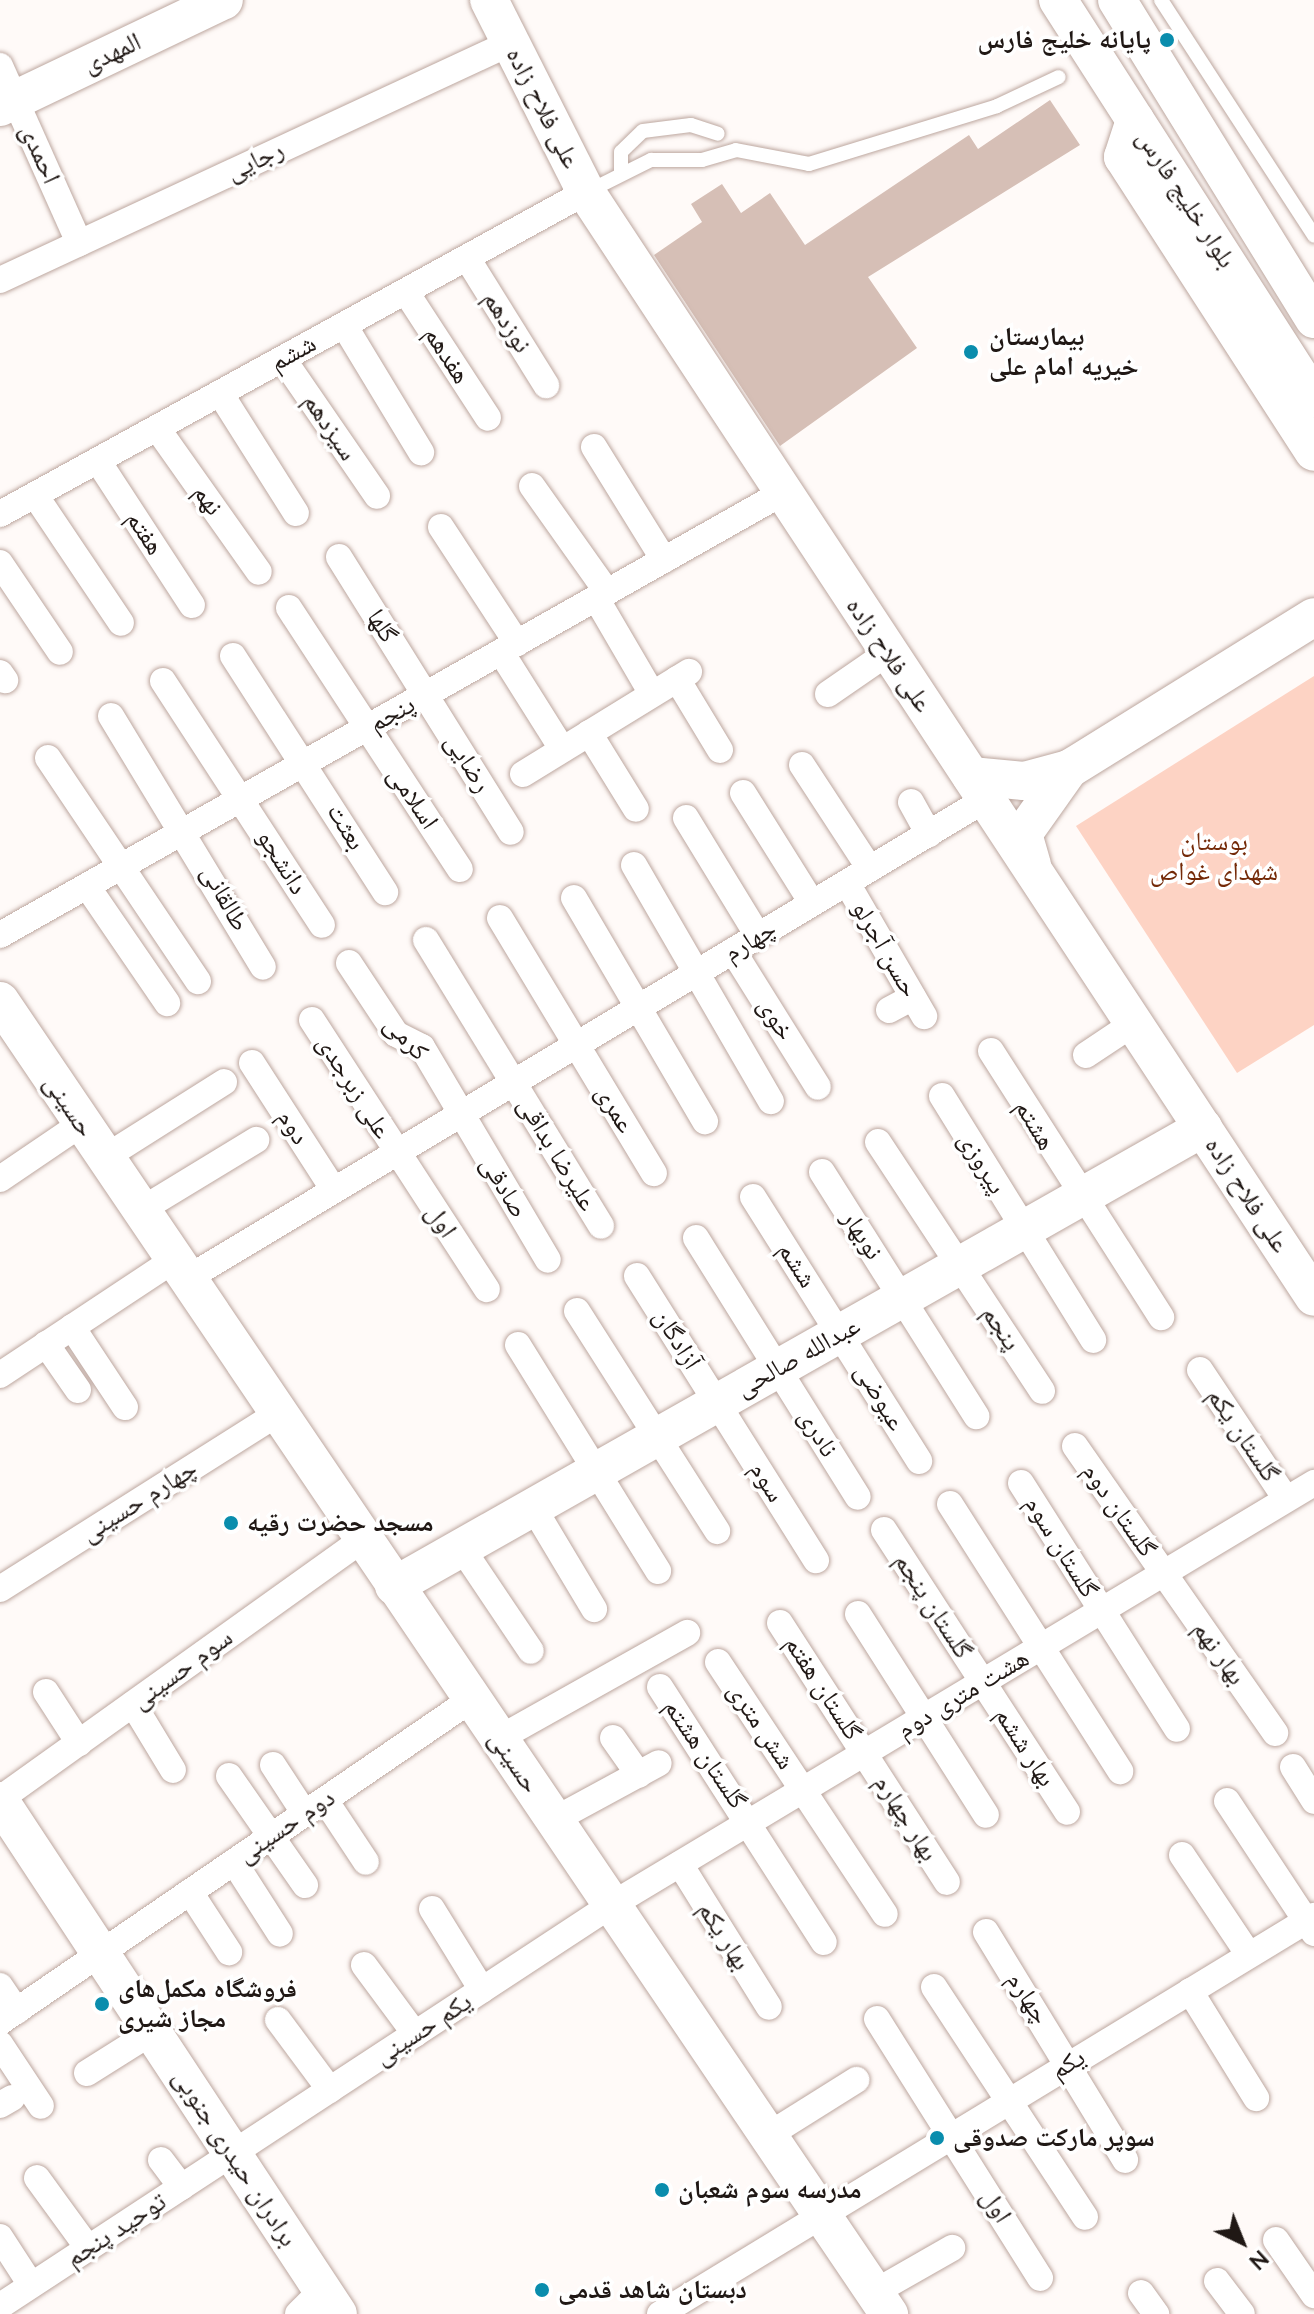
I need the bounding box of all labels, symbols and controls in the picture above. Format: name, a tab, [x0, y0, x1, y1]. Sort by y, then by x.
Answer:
place label: پایانه خلیج فارس	[977, 24, 1151, 56]
street label: المهدی	[78, 26, 146, 80]
marker: پایانه خلیج فارس	[1158, 31, 1176, 49]
street label: علی فلاح زاده	[499, 42, 587, 174]
street label: احمدی	[13, 119, 67, 189]
street label: بلوار خلیج فارس	[1130, 124, 1242, 274]
street label: رجایی	[221, 134, 289, 188]
street label: نوزدهم	[476, 285, 538, 359]
street label: هفدهم	[417, 320, 477, 390]
place label: بیمارستان خیریه امام علی	[989, 321, 1139, 382]
street label: ششم	[264, 328, 322, 378]
marker: بیمارستان خیریه امام علی	[960, 341, 982, 363]
street label: سیزدهم	[296, 387, 364, 467]
street label: نهم	[186, 478, 230, 522]
street label: هفتم	[119, 505, 171, 561]
street label: علی فلاح زاده	[839, 592, 939, 718]
street label: گلها	[360, 603, 404, 649]
street label: پنجم	[364, 689, 420, 739]
street label: رضایی	[438, 728, 498, 798]
street label: اسلامی	[381, 761, 445, 835]
street label: بعثت	[320, 798, 372, 856]
street label: دانشجو	[250, 824, 314, 900]
park label: بوستان شهدای غواص	[1150, 826, 1278, 888]
street label: طالقانی	[194, 859, 256, 937]
street label: حسن آجرلو	[845, 895, 925, 1003]
street label: چهارم	[718, 913, 782, 969]
street label: خوی	[751, 992, 801, 1046]
street label: کرمی	[377, 1009, 435, 1067]
street label: علی زبرجدی	[310, 1029, 398, 1145]
street label: حسینی	[37, 1069, 101, 1143]
street label: عمری	[589, 1079, 641, 1139]
street label: علیرضا بداقی	[511, 1091, 603, 1217]
street label: هشتم	[1008, 1094, 1062, 1156]
street label: دوم	[270, 1104, 316, 1150]
street label: پیروزی	[951, 1126, 1013, 1200]
street label: علی فلاح زاده	[1198, 1131, 1296, 1259]
street label: صادقی	[473, 1150, 535, 1224]
street label: اول	[419, 1198, 463, 1244]
street label: نوبهار	[834, 1204, 890, 1266]
street label: ششم	[771, 1236, 823, 1294]
street label: پنجم	[975, 1300, 1027, 1356]
street label: آزادگان	[646, 1303, 708, 1375]
street label: عبدالله صالحی	[730, 1310, 866, 1404]
street label: عیوضی	[848, 1358, 912, 1436]
street label: گلستان یکم	[1200, 1382, 1286, 1488]
street label: نادری	[792, 1403, 844, 1463]
street label: چهارم حسینی	[75, 1453, 203, 1549]
street label: سوم	[743, 1456, 791, 1508]
street label: گلستان دوم	[1075, 1457, 1163, 1563]
street label: گلستان سوم	[1018, 1490, 1104, 1604]
place label: مسجد حضرت رقیه	[247, 1507, 434, 1539]
marker: مسجد حضرت رقیه	[222, 1514, 240, 1532]
street label: گلستان پنجم	[887, 1547, 979, 1665]
street label: بهار نهم	[1186, 1615, 1252, 1691]
street label: سوم حسینی	[125, 1622, 239, 1716]
street label: گلستان هفتم	[778, 1630, 868, 1746]
street label: هشت متری دوم	[891, 1642, 1035, 1746]
street label: شش متری	[721, 1677, 801, 1775]
street label: گلستان هشتم	[657, 1693, 753, 1815]
street label: بهار ششم	[988, 1701, 1062, 1793]
street label: حسینی	[482, 1725, 546, 1799]
street label: بهار چهارم	[867, 1769, 945, 1867]
street label: دوم حسینی	[231, 1782, 341, 1870]
street label: بهار یکم	[691, 1896, 757, 1976]
street label: چهارم	[1000, 1966, 1056, 2030]
place label: فروشگاه مکمل‌های مجاز شیری	[118, 1973, 297, 2034]
street label: یکم حسینی	[368, 1986, 478, 2072]
marker: فروشگاه مکمل‌های مجاز شیری	[93, 1995, 111, 2013]
street label: یکم	[1045, 2042, 1091, 2086]
street label: برادران حیدری جنوبی	[166, 2064, 304, 2252]
place label: سوپر مارکت صدوقی	[953, 2122, 1155, 2154]
marker: سوپر مارکت صدوقی	[928, 2129, 946, 2147]
place label: مدرسه سوم شعبان	[678, 2174, 862, 2206]
marker: مدرسه سوم شعبان	[653, 2181, 671, 2199]
street label: اول	[974, 2183, 1018, 2229]
street label: توحید پنجم	[60, 2186, 172, 2274]
north arrow	[1202, 2202, 1282, 2282]
text: N	[1242, 2243, 1275, 2276]
place label: دبستان شاهد قدمی	[558, 2274, 747, 2306]
marker: دبستان شاهد قدمی	[533, 2281, 551, 2299]

